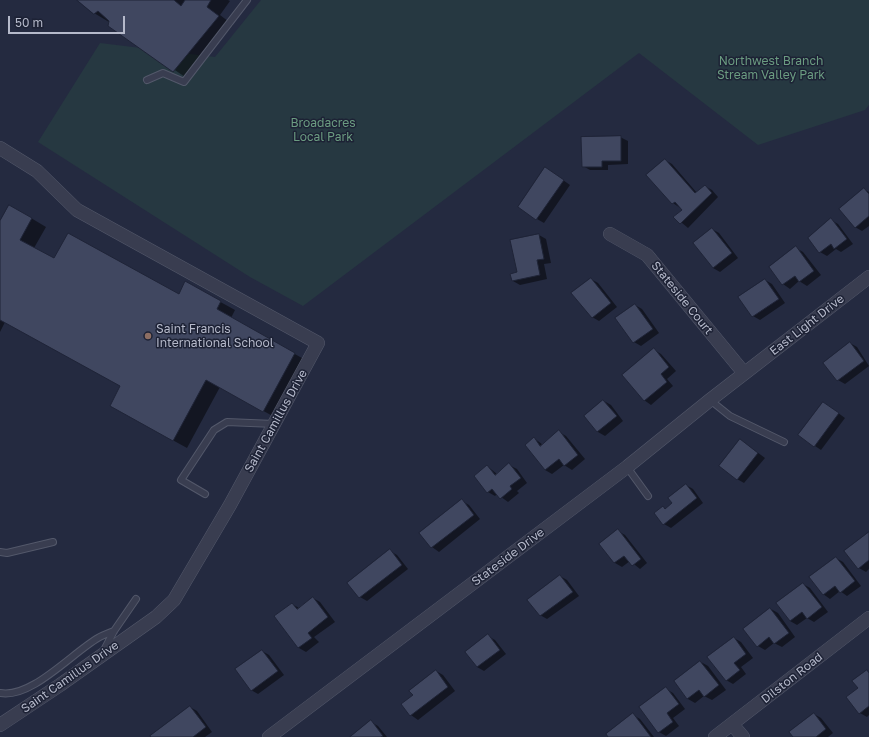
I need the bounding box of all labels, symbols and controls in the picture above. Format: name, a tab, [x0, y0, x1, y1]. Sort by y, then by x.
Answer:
scale bar	[10, 8, 127, 34]
text: 50 m	[15, 15, 43, 30]
park label: Northwest Branch Stream Valley Park	[717, 54, 825, 82]
park label: Broadacres Local Park	[290, 116, 356, 144]
street label: Stateside Court	[648, 259, 716, 337]
street label: East Light Drive	[767, 292, 847, 358]
place label: Saint Francis International School	[156, 322, 274, 350]
marker: Saint Francis International School	[143, 331, 153, 341]
street label: Saint Camillus Drive	[242, 367, 310, 475]
street label: Stateside Drive	[469, 525, 547, 589]
street label: Saint Camillus Drive	[19, 638, 121, 716]
street label: Dilston Road	[759, 650, 825, 706]

